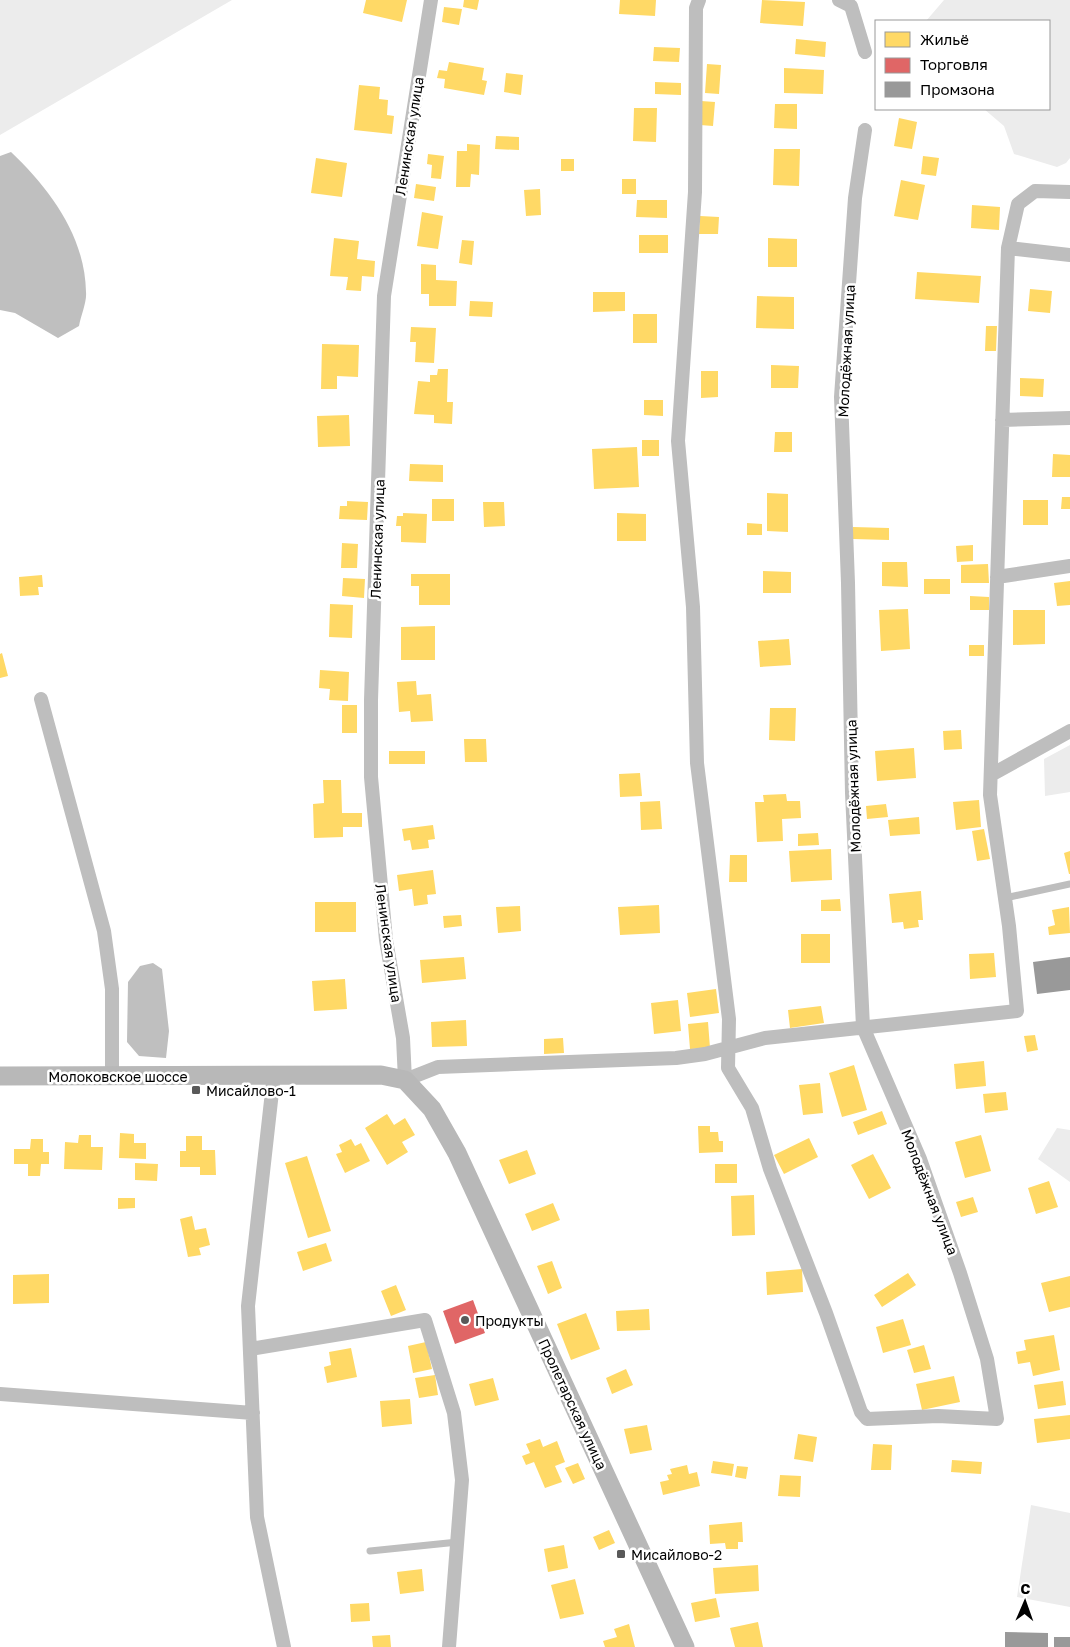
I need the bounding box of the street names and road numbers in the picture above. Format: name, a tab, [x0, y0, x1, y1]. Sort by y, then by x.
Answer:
street label: Ленинская улица	[391, 76, 427, 196]
street label: Молодёжная улица	[834, 284, 858, 418]
street label: Ленинская улица	[366, 479, 388, 599]
street label: Молодёжная улица	[842, 719, 864, 853]
street label: Ленинская улица	[372, 883, 406, 1003]
street label: Молоковское шоссе	[48, 1068, 188, 1085]
street label: Молодёжная улица	[898, 1127, 962, 1257]
street label: Пролетарская улица	[535, 1336, 611, 1472]

